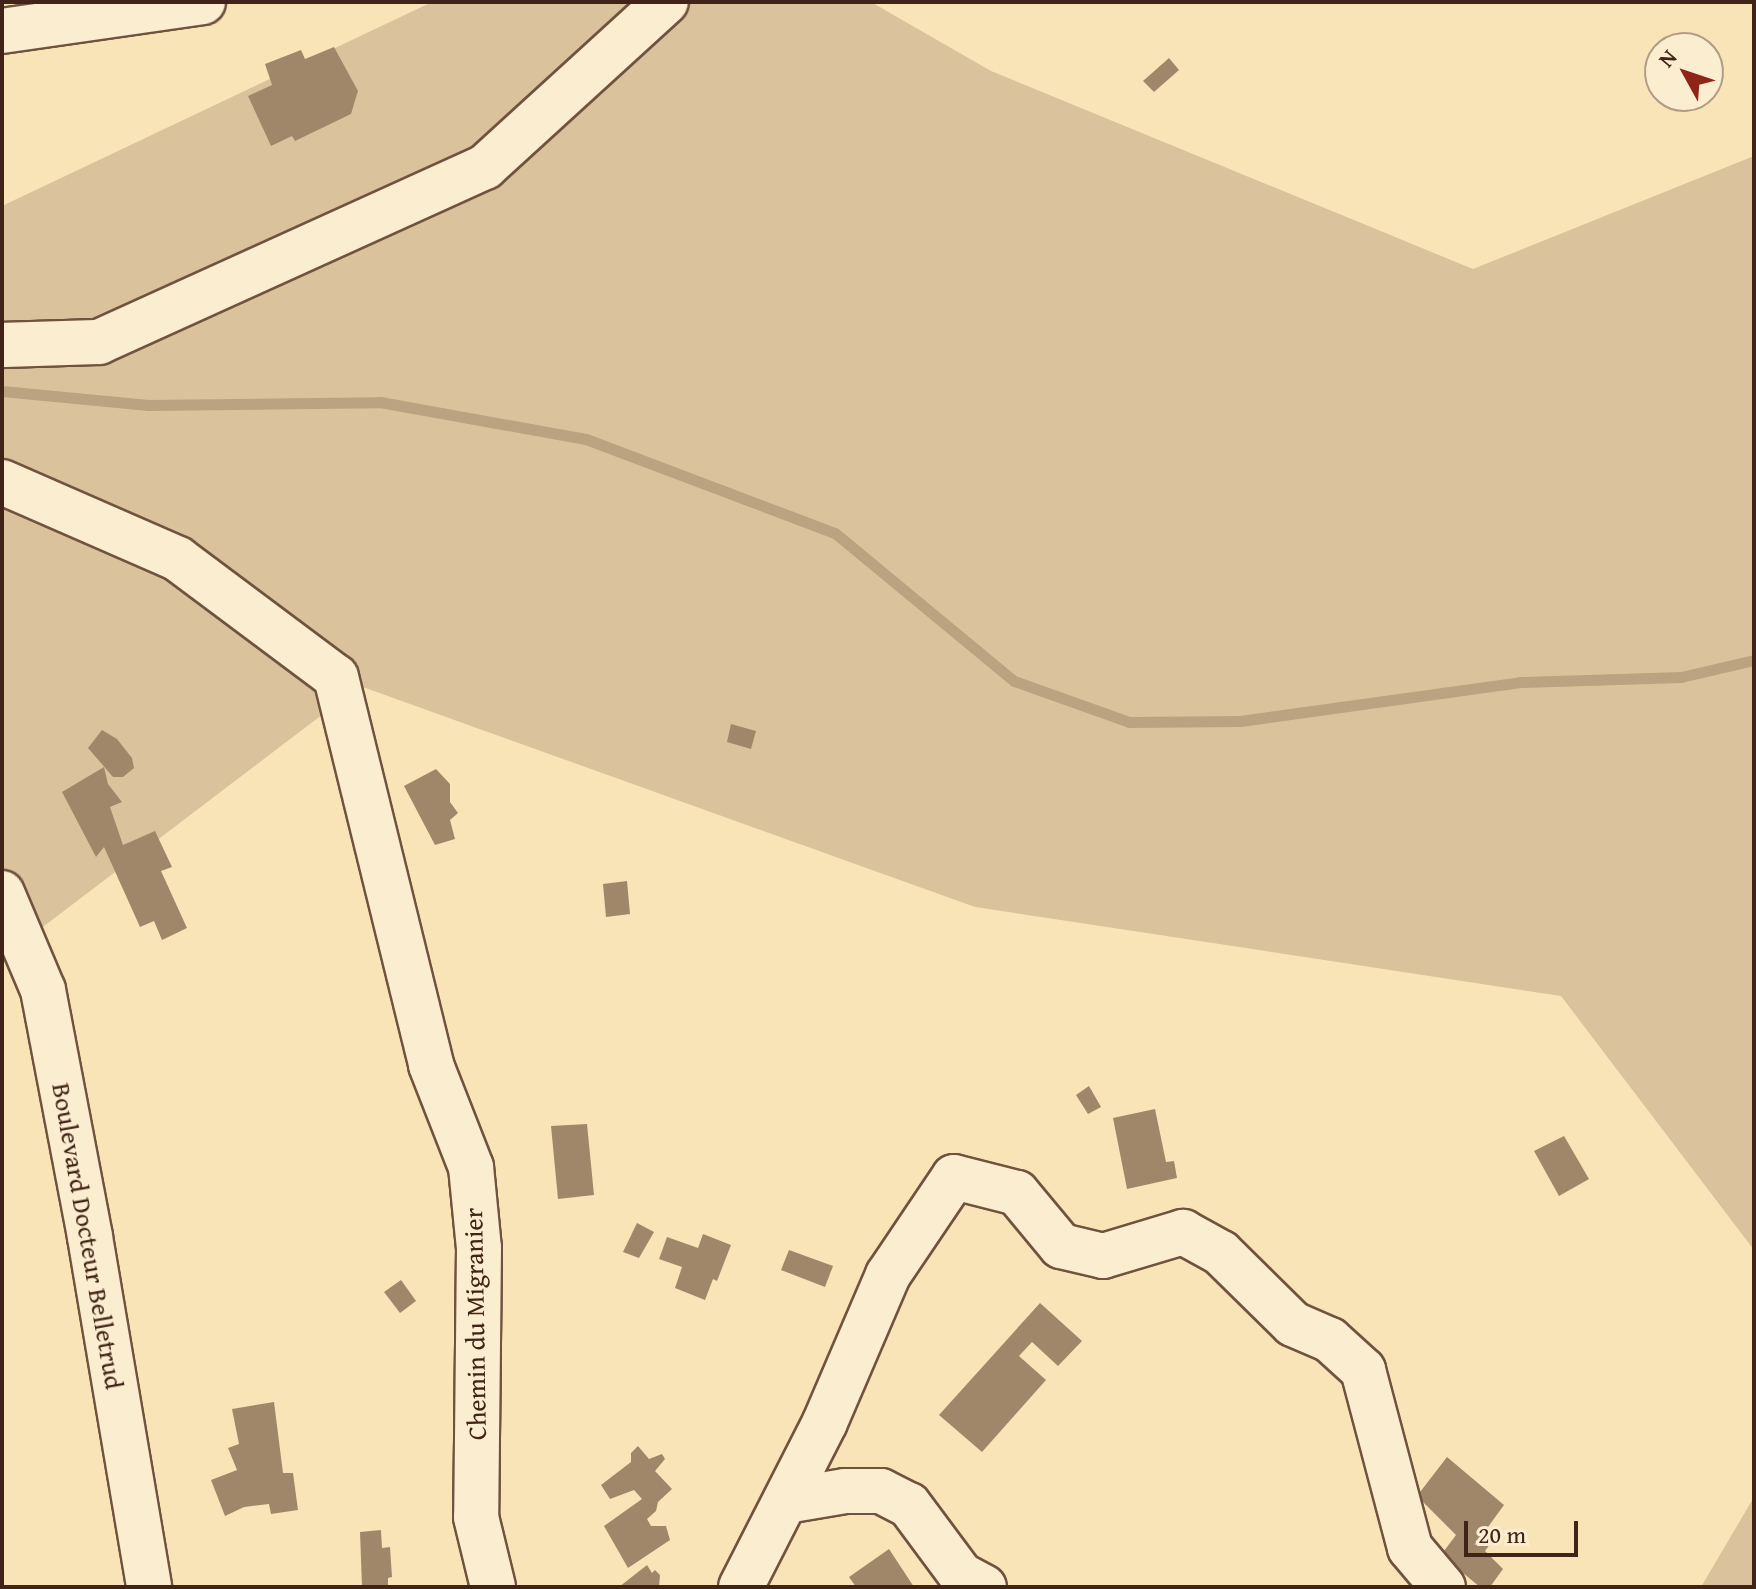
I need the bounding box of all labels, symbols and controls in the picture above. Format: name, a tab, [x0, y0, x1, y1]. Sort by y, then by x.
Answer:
north arrow	[1644, 32, 1724, 112]
text: N	[1650, 42, 1684, 74]
street label: Boulevard Docteur Belletrud	[46, 1080, 130, 1392]
street label: Chemin du Migranier	[457, 1207, 493, 1441]
scale bar	[1468, 1505, 1582, 1555]
text: 20 m	[1478, 1517, 1526, 1552]

